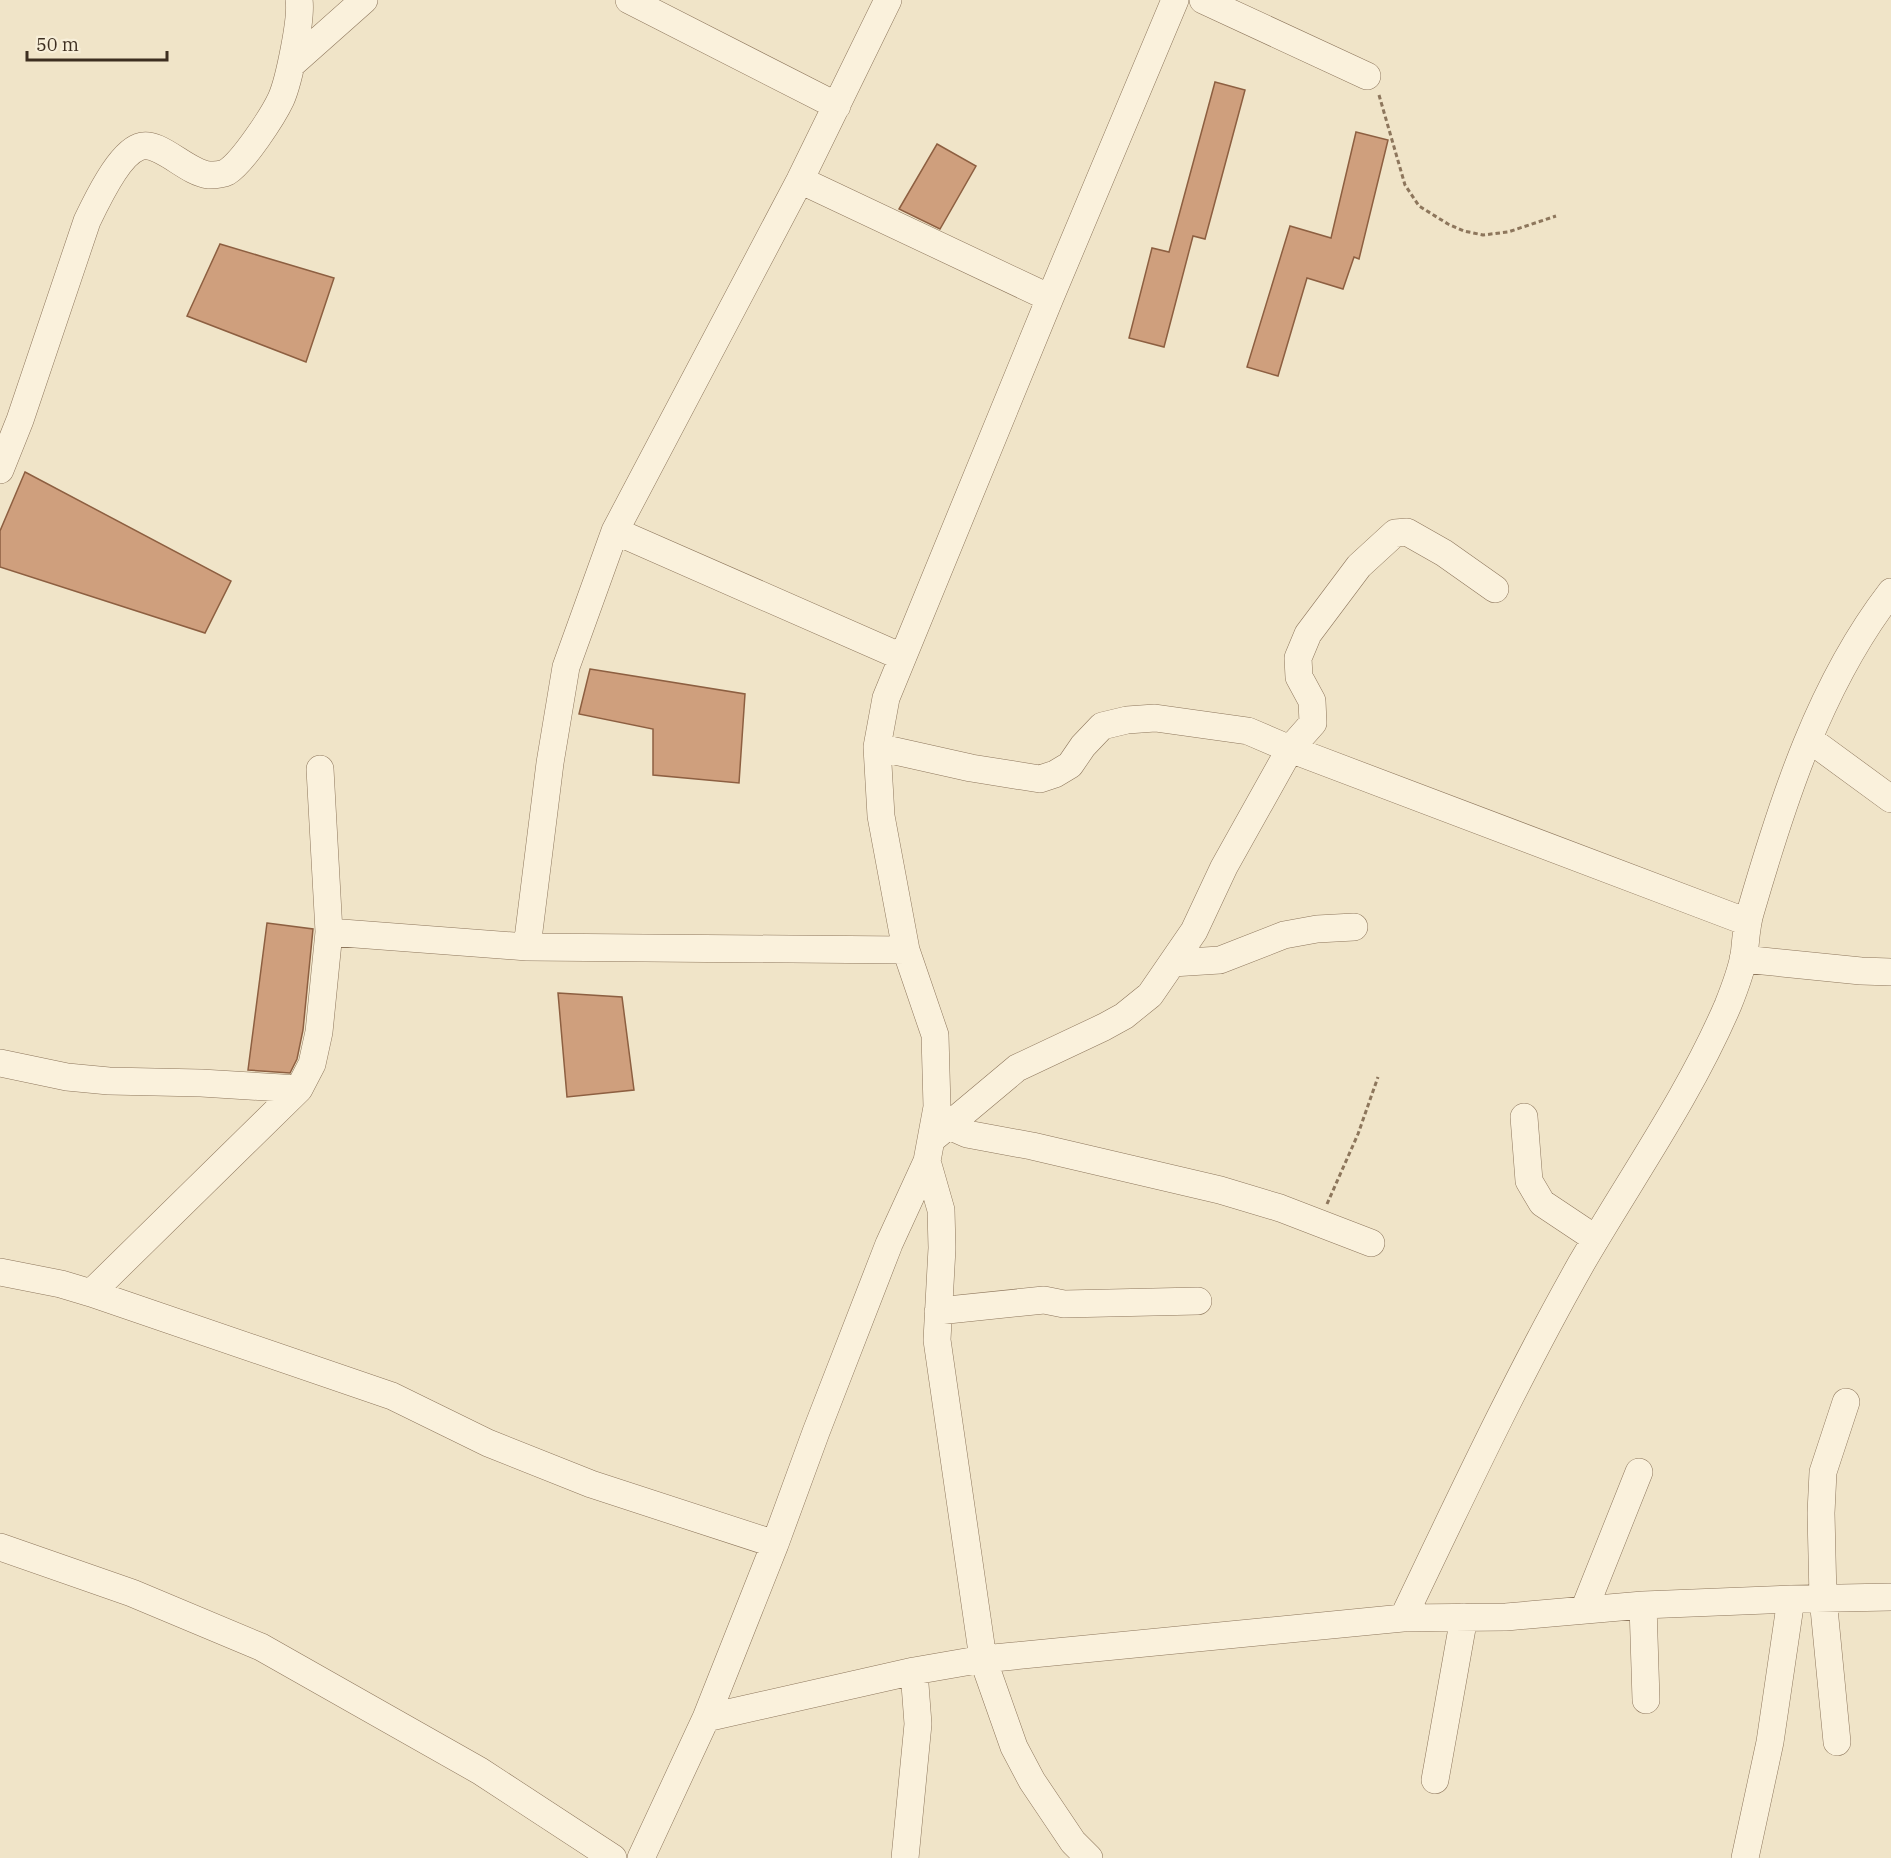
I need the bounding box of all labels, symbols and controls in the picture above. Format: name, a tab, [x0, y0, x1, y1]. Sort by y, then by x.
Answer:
scale bar	[27, 24, 166, 62]
text: 50 m	[36, 33, 79, 56]

